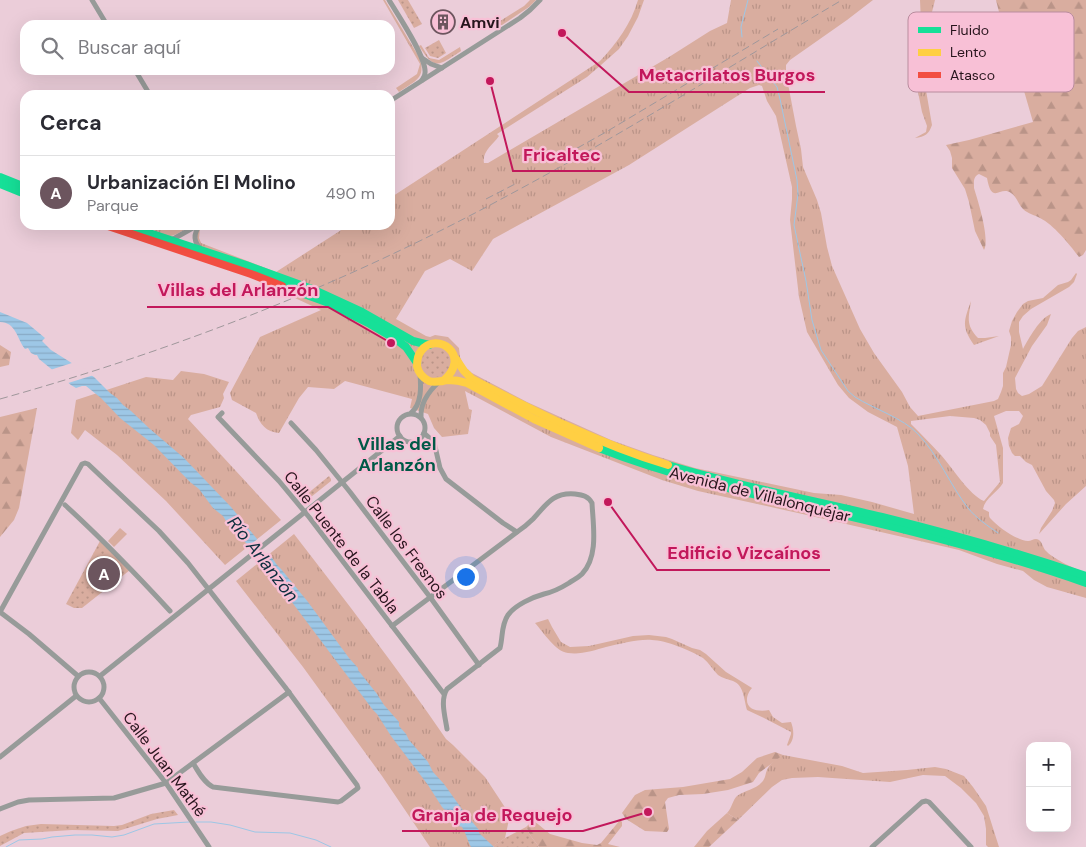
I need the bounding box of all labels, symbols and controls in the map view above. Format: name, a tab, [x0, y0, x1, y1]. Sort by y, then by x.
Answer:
building icon: Amvi	[430, 9, 456, 35]
place label: Amvi	[460, 12, 500, 33]
legend	[908, 12, 1074, 92]
search box	[20, 20, 395, 75]
text: Fluido	[950, 21, 989, 39]
icon: search	[38, 34, 66, 62]
text: Buscar aquí	[78, 35, 181, 60]
text: Lento	[950, 43, 987, 61]
callout: Metacrilatos Burgos	[629, 59, 825, 92]
text: Metacrilatos Burgos	[639, 63, 815, 87]
text: Atasco	[950, 66, 995, 84]
text: Cerca	[40, 109, 102, 137]
callout: Fricaltec	[513, 138, 611, 171]
text: Fricaltec	[523, 143, 601, 167]
text: Urbanización El Molino	[87, 170, 296, 195]
text: A	[50, 183, 62, 204]
text: 490 m	[326, 183, 375, 204]
text: Parque	[87, 195, 139, 216]
callout: Villas del Arlanzón	[147, 274, 328, 307]
text: Villas del Arlanzón	[158, 278, 318, 302]
district label: Villas del Arlanzón	[357, 432, 437, 477]
street label: Avenida de Villalonquéjar	[667, 462, 853, 527]
street label: Calle Puente de la Tabla	[279, 467, 404, 618]
street label: Calle los Fresnos	[361, 491, 452, 603]
water label: Río Arlanzón	[222, 511, 304, 607]
callout: Edificio Vizcaínos	[657, 537, 830, 570]
text: Edificio Vizcaínos	[667, 541, 821, 565]
pin: A	[88, 555, 120, 593]
your location	[453, 564, 479, 590]
street label: Calle Juan Mathé	[118, 707, 211, 821]
map controls	[1026, 742, 1071, 832]
button: +	[1026, 742, 1071, 787]
button: −	[1026, 787, 1071, 832]
callout: Granja de Requejo	[402, 798, 583, 831]
text: Granja de Requejo	[412, 803, 572, 827]

